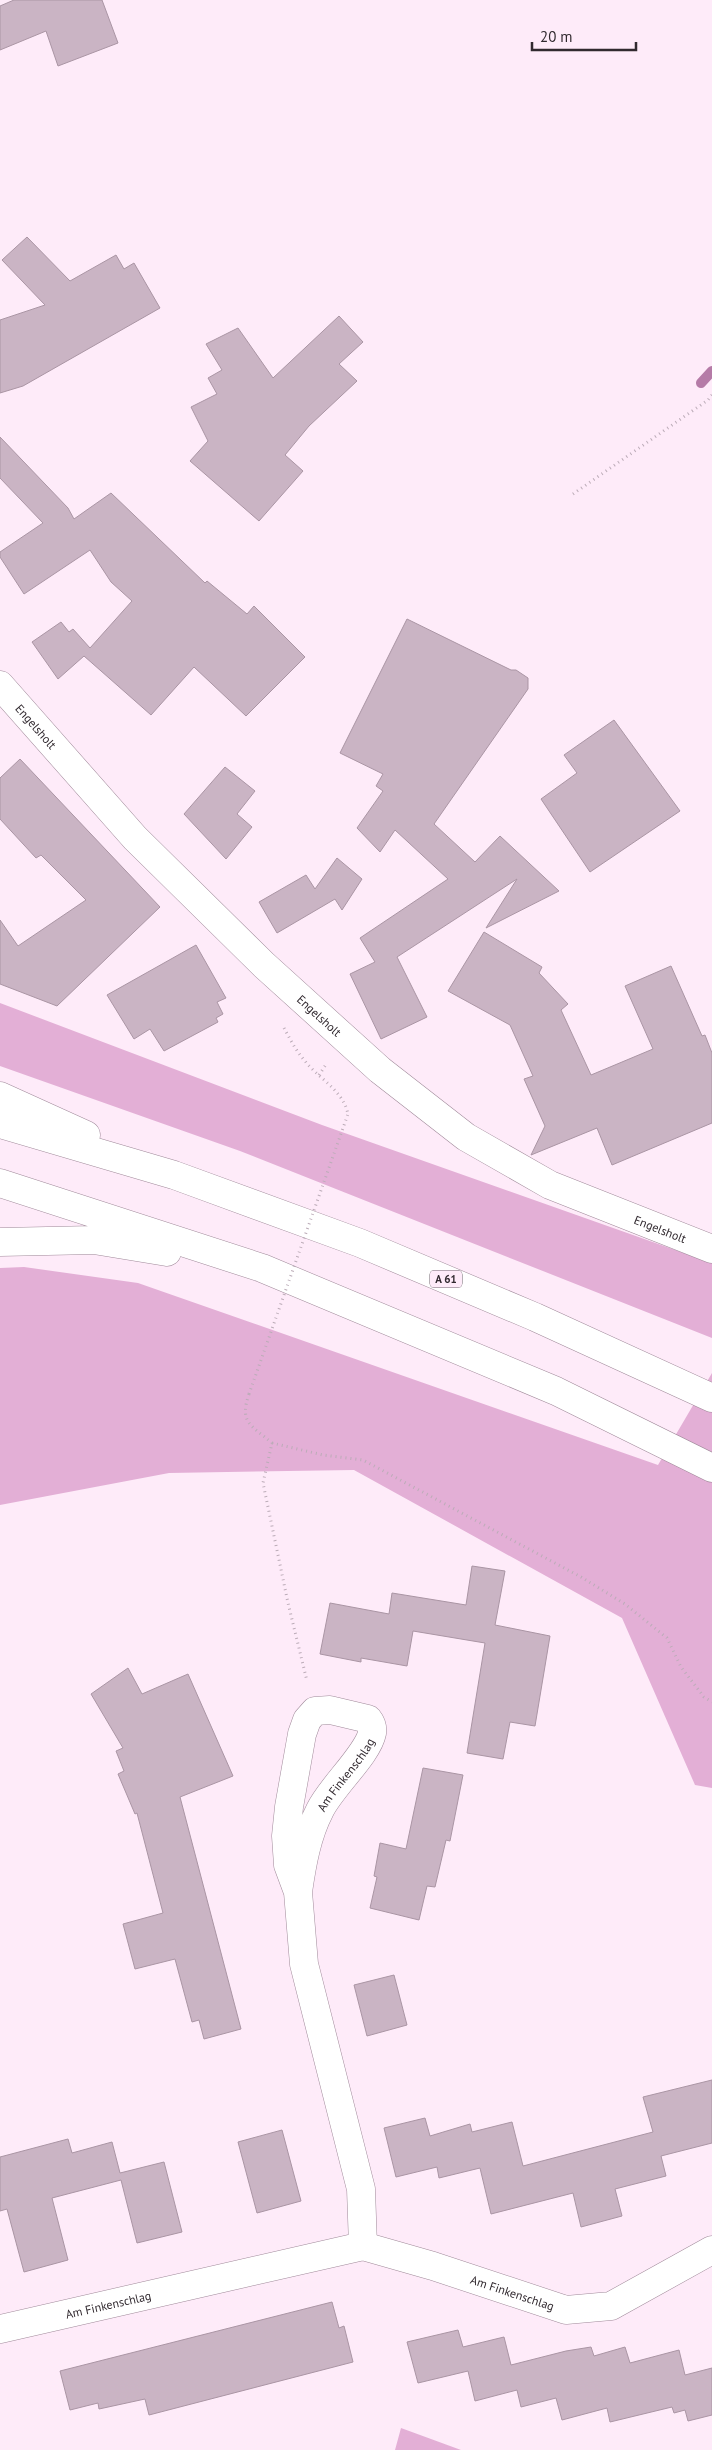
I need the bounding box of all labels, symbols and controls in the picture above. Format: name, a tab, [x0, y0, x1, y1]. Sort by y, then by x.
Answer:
scale bar	[532, 20, 636, 52]
text: 20 m	[540, 27, 573, 46]
street label: Engelsholt	[13, 701, 60, 752]
street label: Engelsholt	[294, 991, 345, 1039]
street label: Engelsholt	[632, 1212, 689, 1246]
road number: A 61	[430, 1270, 462, 1288]
street label: Am Finkenschlag	[313, 1736, 377, 1814]
street label: Am Finkenschlag	[469, 2272, 556, 2313]
street label: Am Finkenschlag	[64, 2287, 152, 2321]

